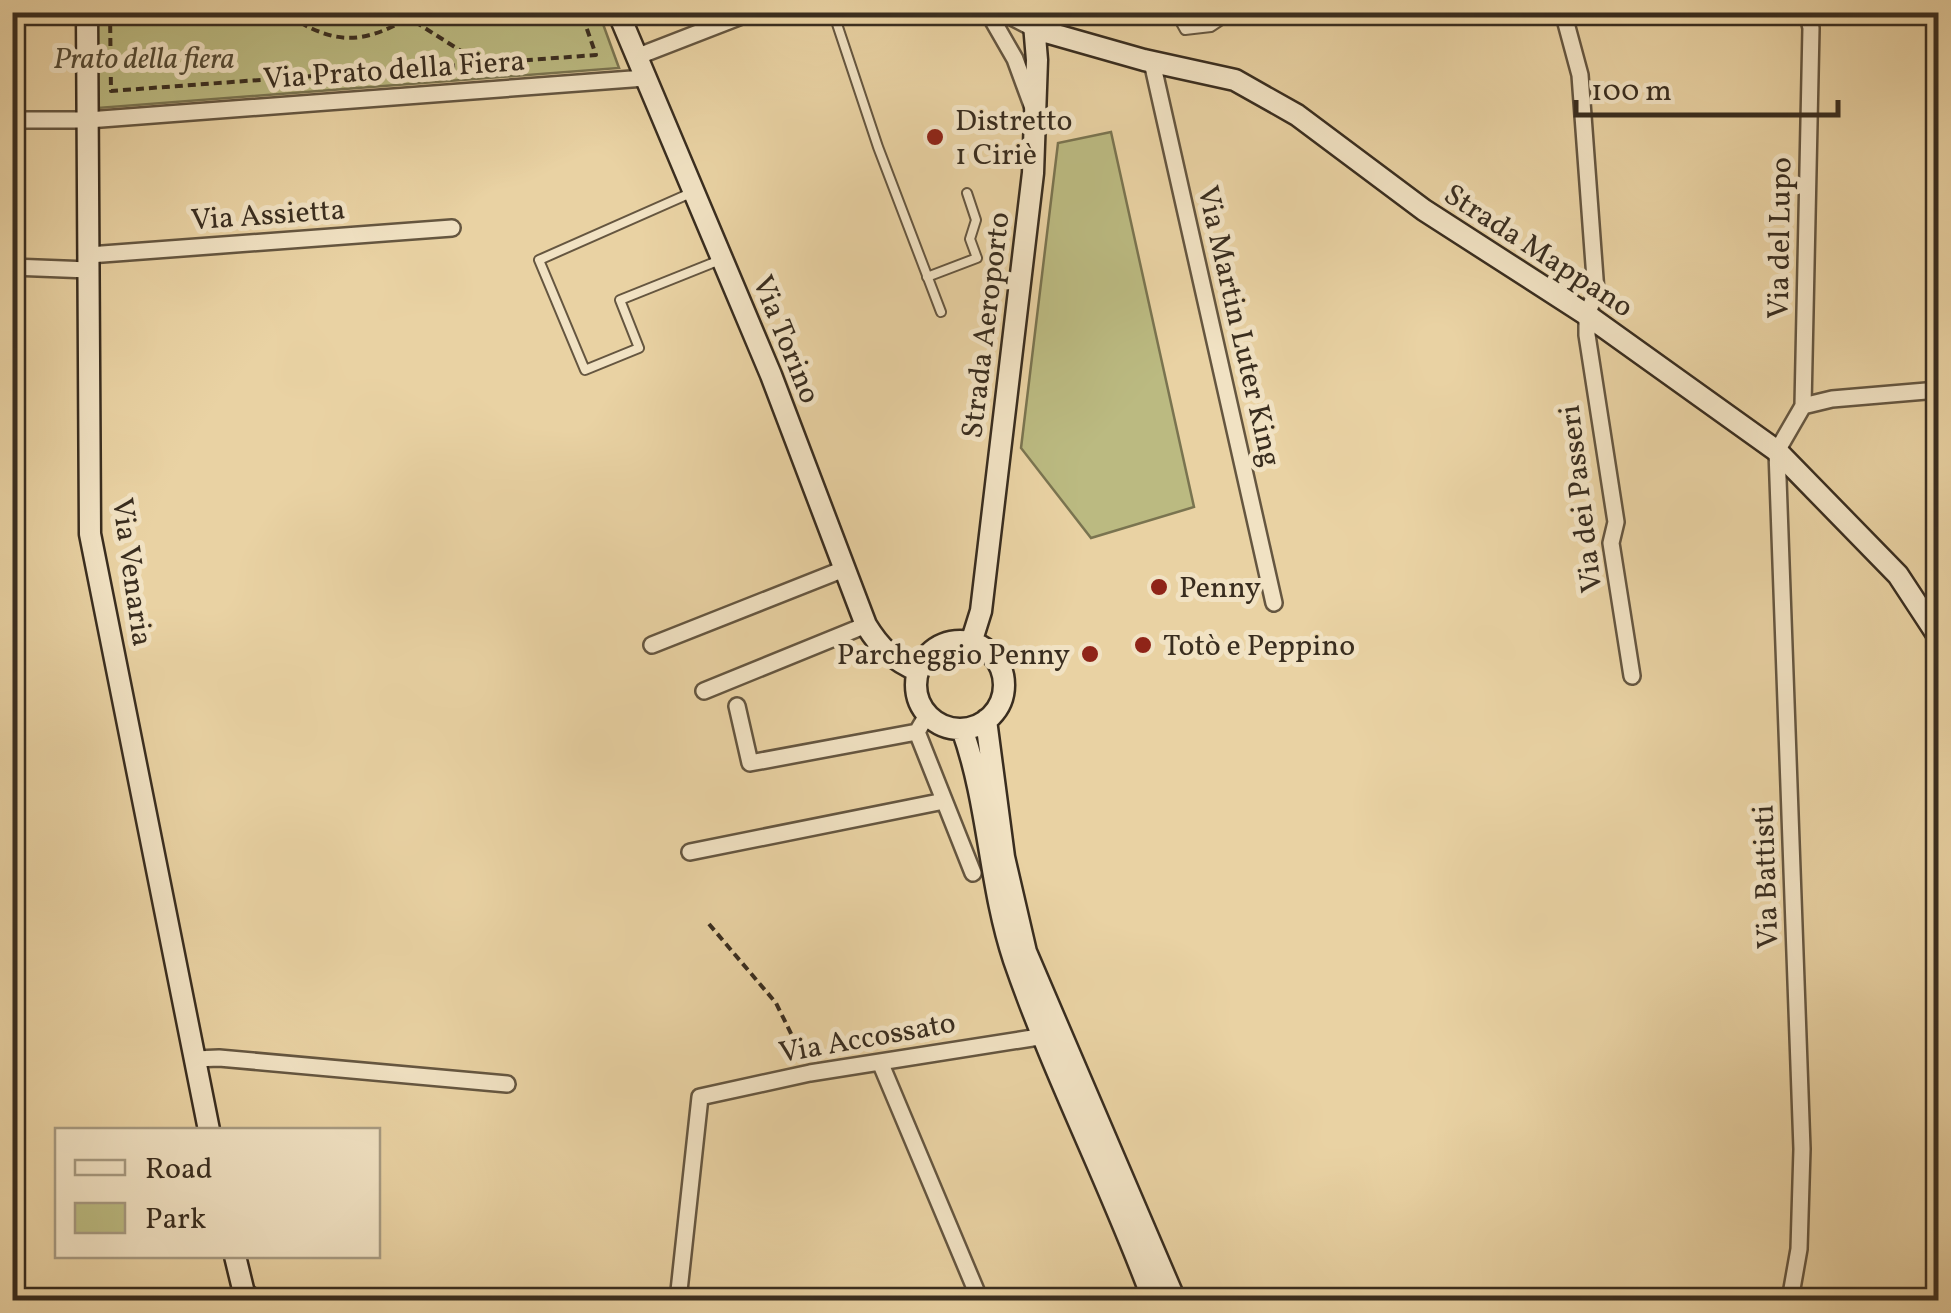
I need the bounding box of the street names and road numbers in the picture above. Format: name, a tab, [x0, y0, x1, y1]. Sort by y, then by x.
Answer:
street label: Via Prato della Fiera	[262, 41, 527, 101]
street label: Via del Lupo	[1759, 157, 1803, 319]
street label: Strada Mappano	[1435, 175, 1641, 329]
street label: Via Martin Luter King	[1185, 182, 1291, 471]
street label: Via Assietta	[189, 190, 347, 242]
street label: Strada Aeroporto	[952, 210, 1022, 441]
street label: Via Torino	[740, 269, 830, 410]
street label: Via dei Passeri	[1550, 402, 1614, 595]
street label: Via Venaria	[100, 495, 162, 649]
street label: Via Battisti	[1743, 804, 1791, 950]
street label: Via Accossato	[776, 1003, 959, 1075]

